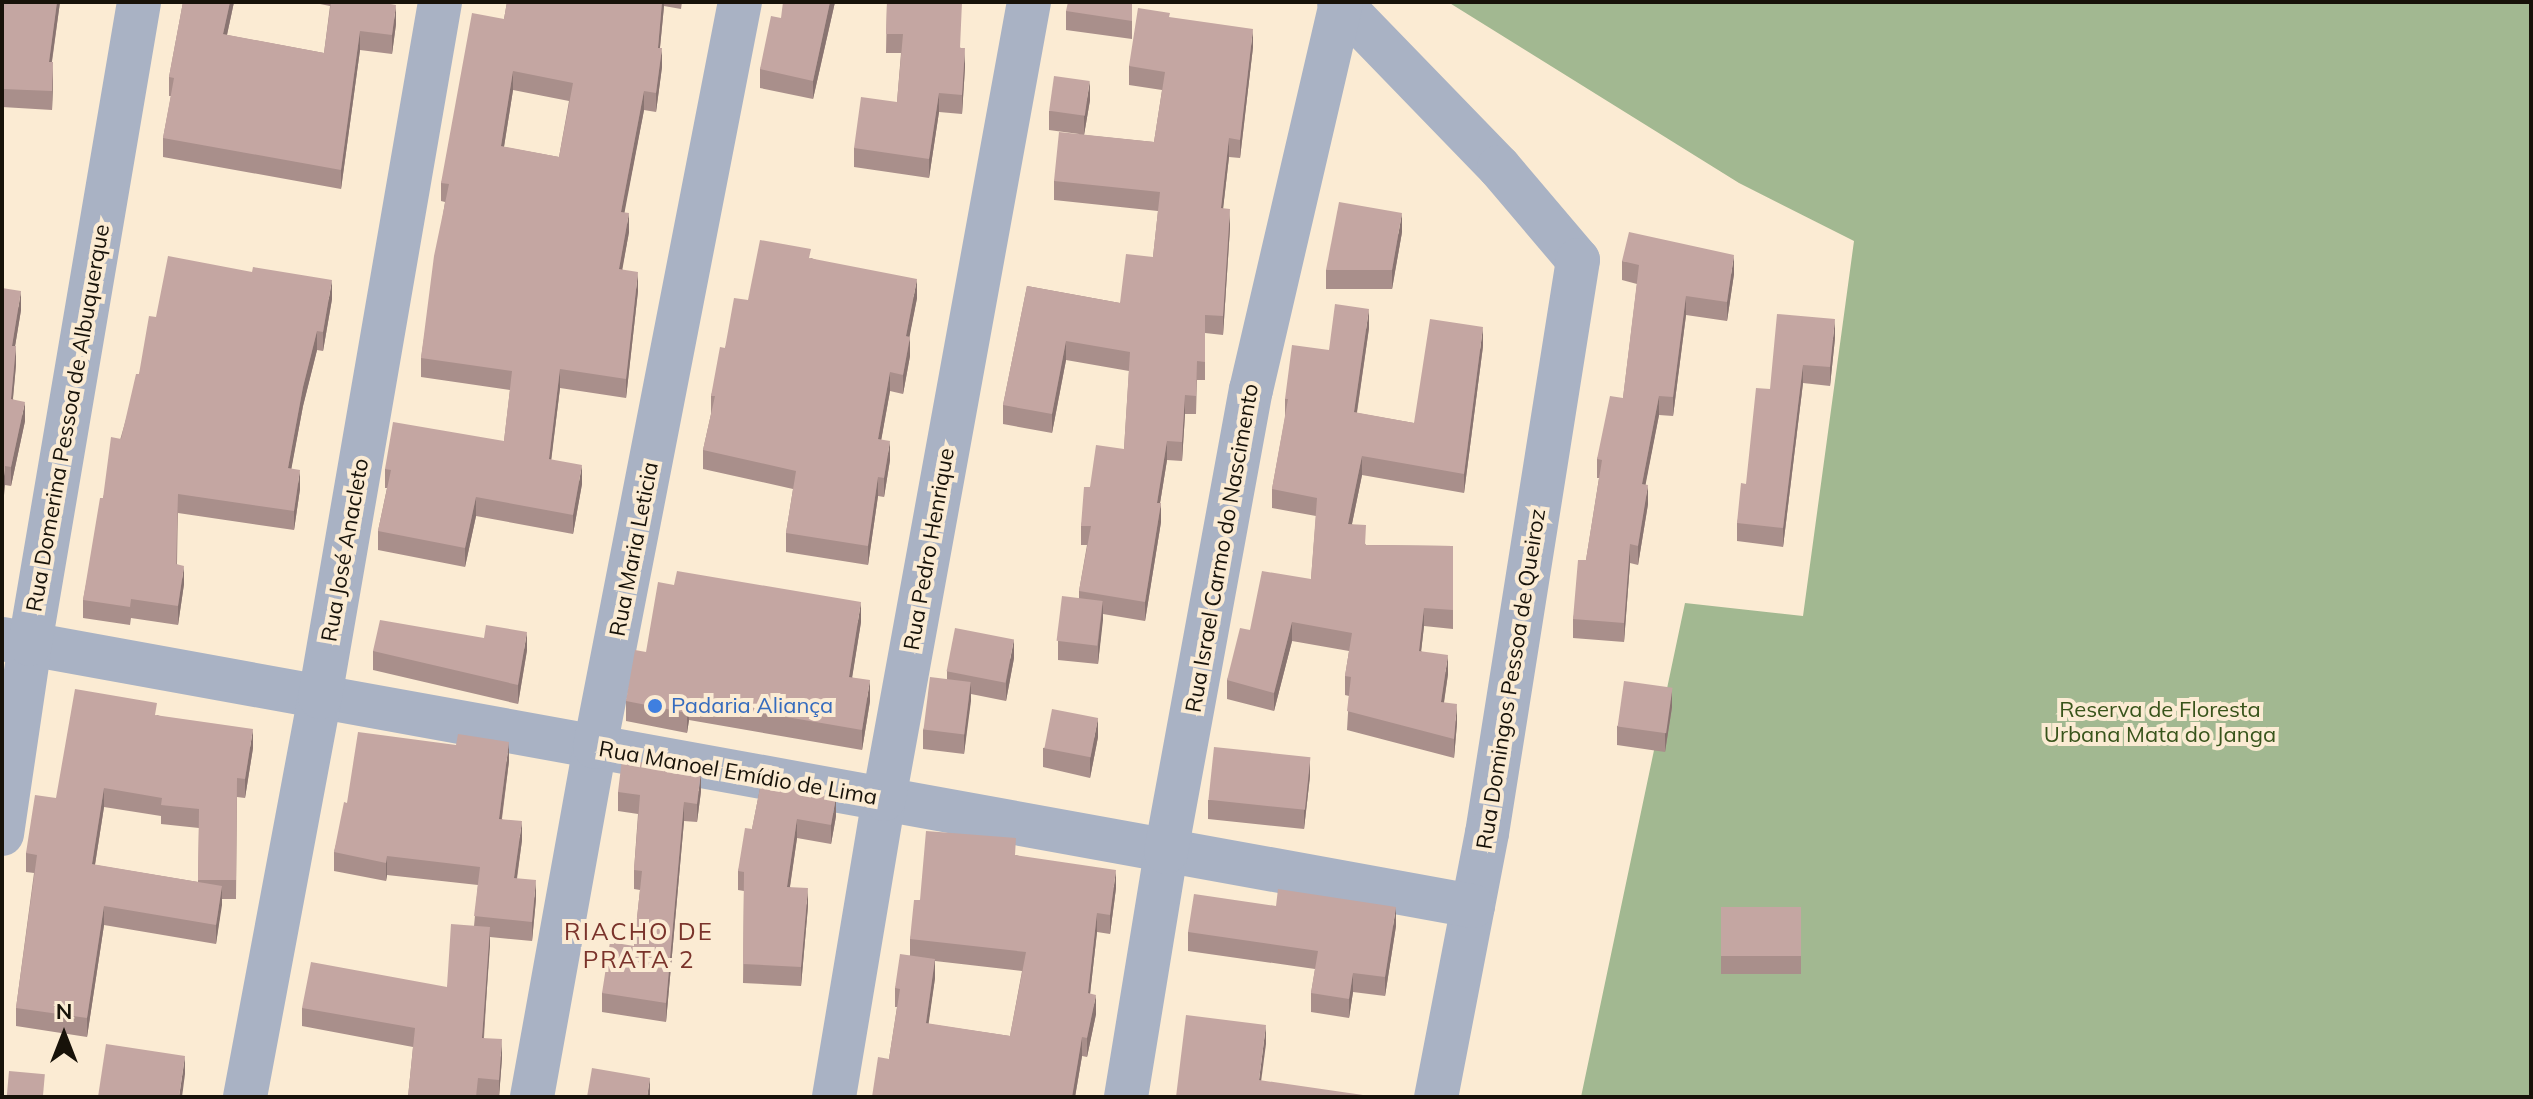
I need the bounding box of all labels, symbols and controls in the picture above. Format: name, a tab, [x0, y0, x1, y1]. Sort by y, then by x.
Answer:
street label: Rua Domerina Pessoa de Albuquerque	[21, 222, 115, 614]
street label: Rua Israel Carmo do Nascimento	[1180, 381, 1264, 715]
street label: Rua Pedro Henrique	[898, 446, 960, 652]
street label: Rua José Anacleto	[316, 456, 374, 644]
street label: Rua Maria Leticia	[604, 460, 664, 638]
street label: Rua Domingos Pessoa de Queiroz	[1471, 507, 1551, 851]
place label: Padaria Aliança	[671, 693, 833, 719]
park label: Reserva de Floresta Urbana Mata do Janga	[2044, 696, 2276, 748]
marker: Padaria Aliança	[646, 697, 664, 715]
street label: Rua Manoel Emídio de Lima	[597, 735, 879, 811]
district label: RIACHO DE PRATA 2	[564, 918, 714, 974]
north arrow	[24, 995, 104, 1075]
text: N	[56, 997, 72, 1025]

